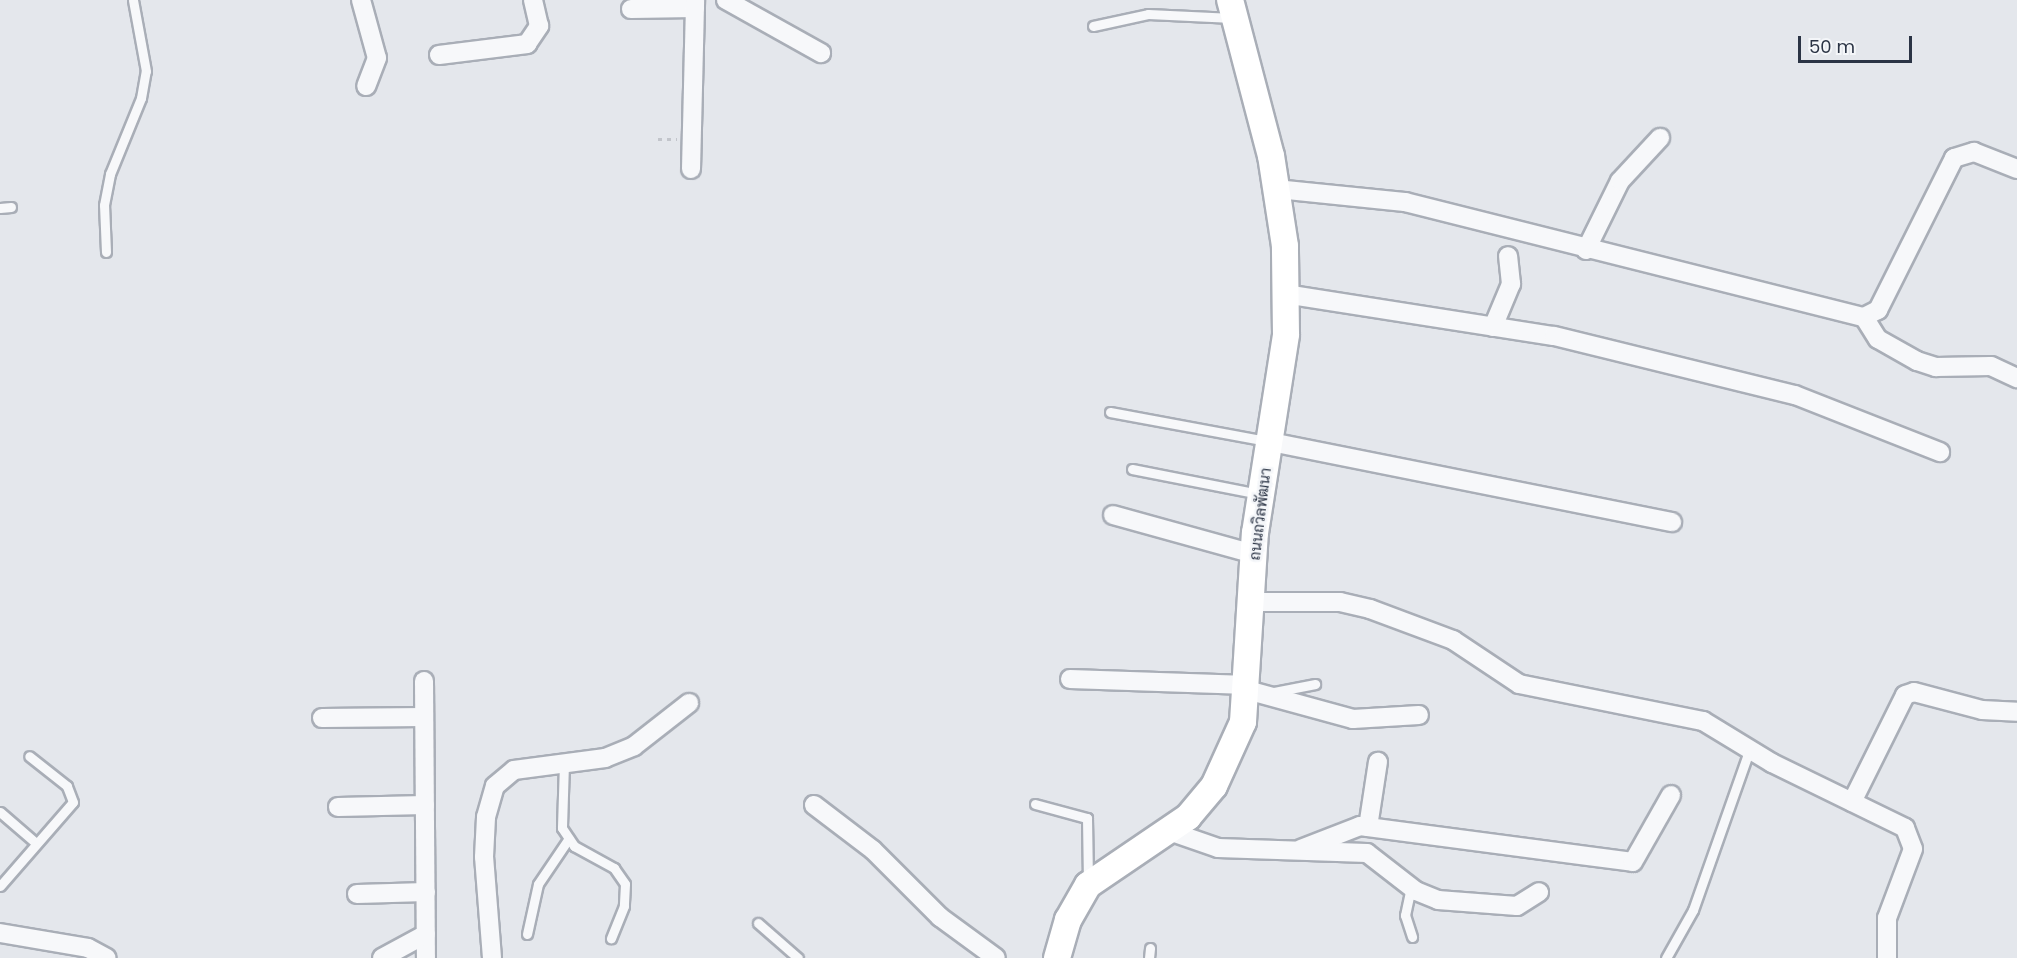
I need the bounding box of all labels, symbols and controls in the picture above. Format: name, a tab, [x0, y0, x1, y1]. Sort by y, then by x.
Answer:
scale bar	[1801, 24, 1915, 62]
text: 50 m	[1809, 34, 1855, 59]
street label: ถนนถวิลพัฒนา	[1245, 467, 1275, 561]

